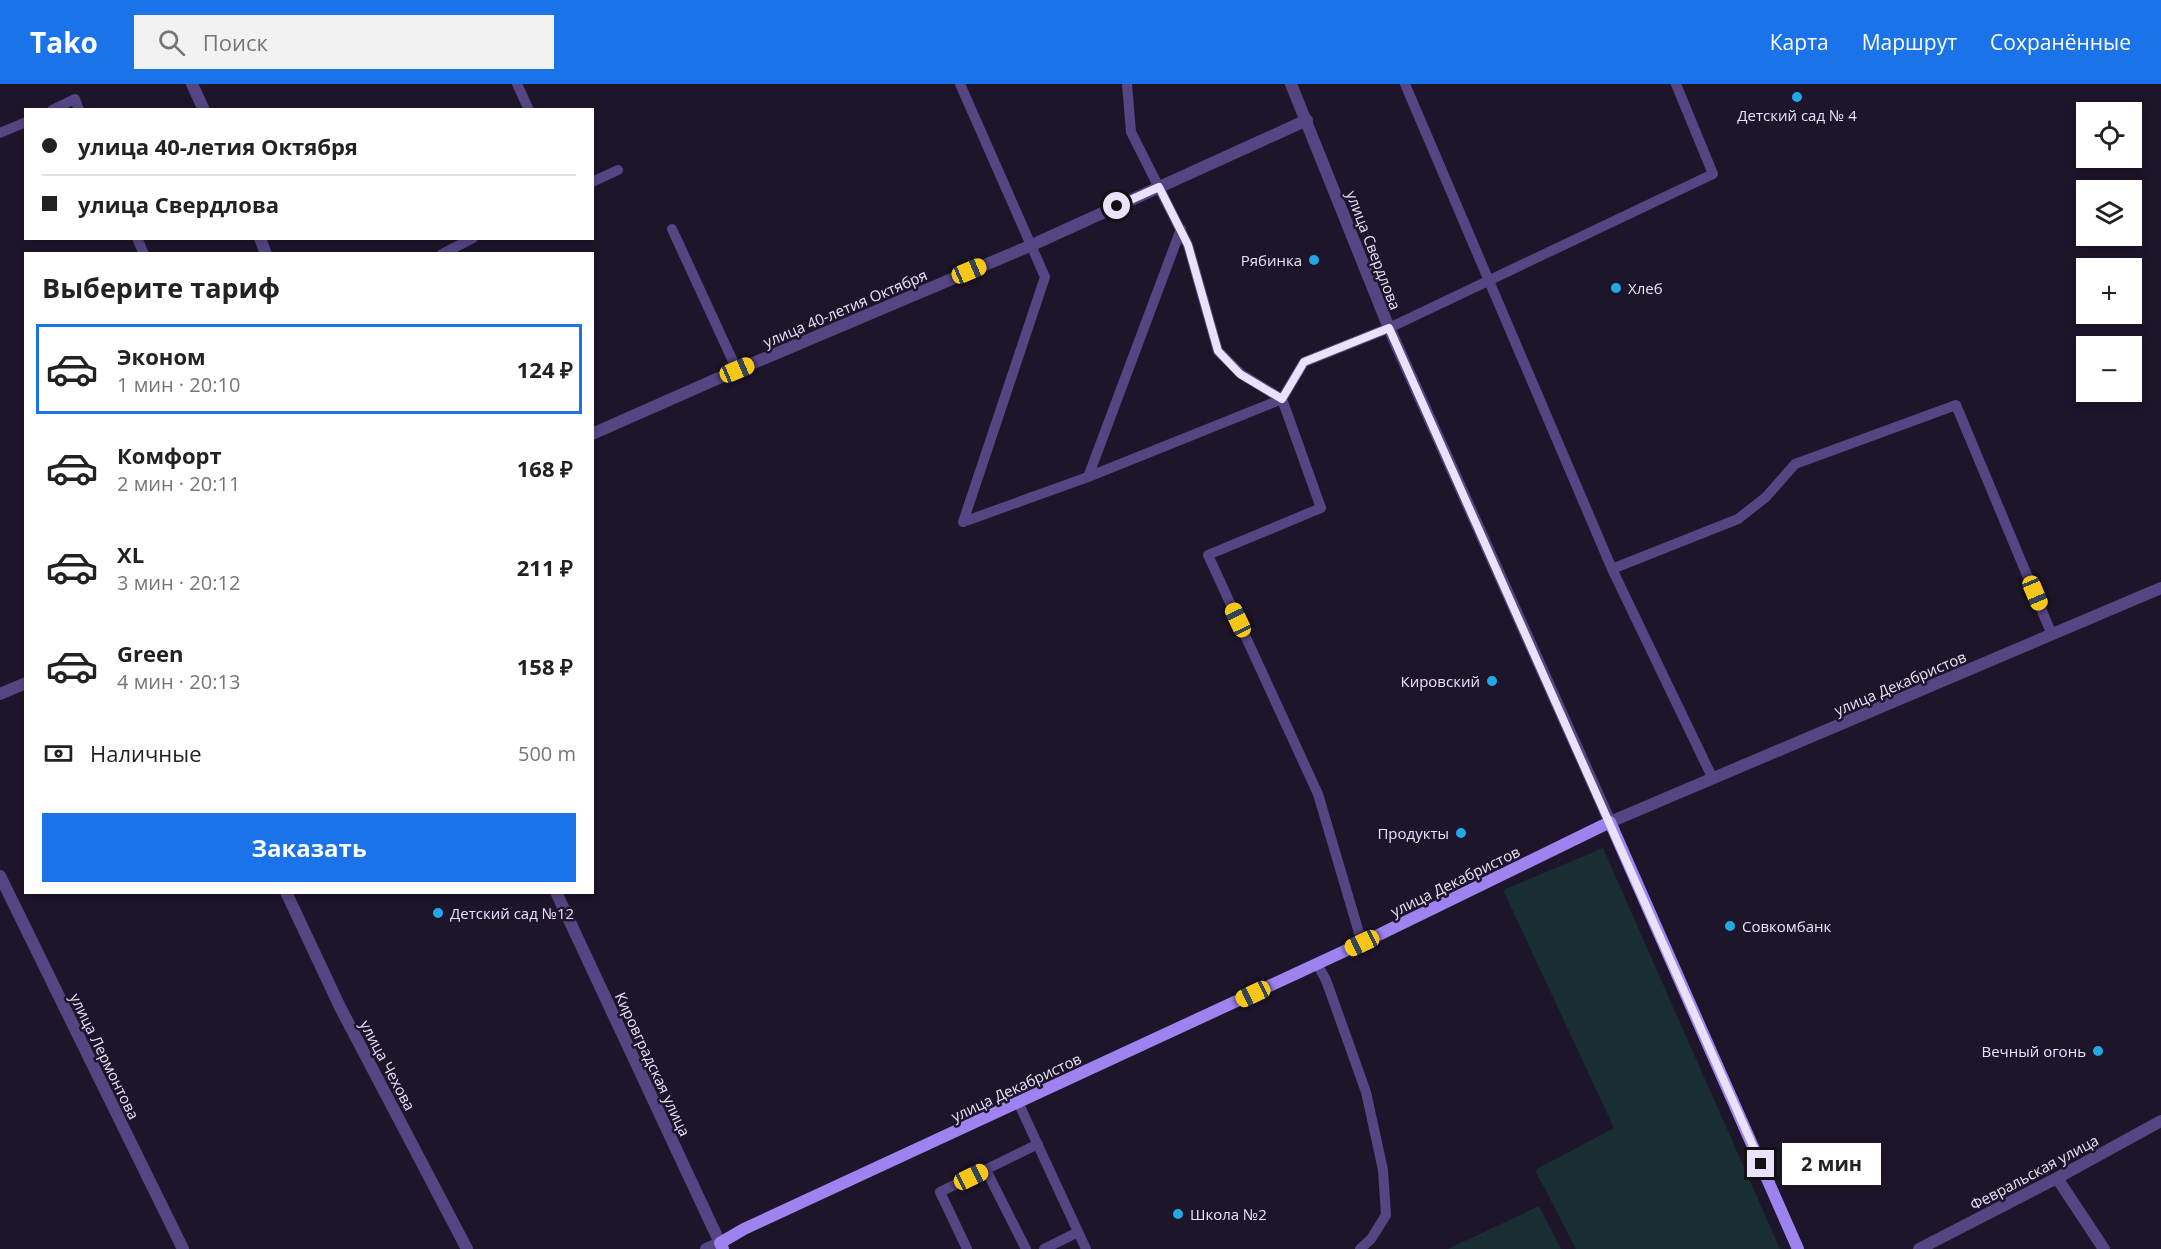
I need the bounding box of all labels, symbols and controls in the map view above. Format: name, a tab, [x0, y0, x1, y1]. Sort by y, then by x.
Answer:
search box	[134, 15, 554, 69]
text: Tako	[30, 23, 98, 61]
icon: search	[155, 26, 188, 59]
text: Поиск	[203, 27, 268, 57]
text: Карта	[1770, 28, 1829, 56]
text: Маршрут	[1862, 28, 1957, 56]
text: Сохранённые	[1990, 28, 2131, 56]
marker: Детский сад № 4	[1790, 90, 1804, 104]
map controls	[2076, 102, 2142, 402]
button: locate	[2076, 102, 2142, 168]
place label: Детский сад № 4	[1737, 105, 1857, 125]
text: улица 40-летия Октября	[78, 131, 358, 161]
button: layers	[2076, 180, 2142, 246]
street label: улица Свердлова	[1342, 188, 1406, 312]
text: улица Свердлова	[78, 189, 279, 219]
route start	[1103, 192, 1130, 219]
place label: Рябинка	[1241, 250, 1302, 270]
marker: Рябинка	[1307, 253, 1321, 267]
car	[949, 256, 989, 286]
button: +	[2076, 258, 2142, 324]
street label: улица 40-летия Октября	[760, 264, 930, 352]
text: Выберите тариф	[42, 269, 280, 306]
place label: Хлеб	[1628, 278, 1663, 298]
marker: Хлеб	[1609, 281, 1623, 295]
button: −	[2076, 336, 2142, 402]
text: Эконом	[117, 341, 206, 371]
icon: car	[45, 342, 99, 396]
text: 124 ₽	[517, 354, 573, 384]
car	[717, 355, 757, 385]
text: 1 мин · 20:10	[117, 371, 240, 398]
text: Комфорт	[117, 440, 222, 470]
icon: car	[45, 441, 99, 495]
text: 168 ₽	[517, 453, 573, 483]
text: 2 мин · 20:11	[117, 470, 240, 497]
text: XL	[117, 539, 144, 569]
icon: car	[45, 540, 99, 594]
text: 211 ₽	[517, 552, 573, 582]
text: 3 мин · 20:12	[117, 569, 240, 596]
car	[2020, 573, 2050, 613]
car	[1222, 600, 1254, 640]
text: Green	[117, 638, 183, 668]
icon: car	[45, 639, 99, 693]
street label: улица Декабристов	[1831, 646, 1969, 720]
text: 158 ₽	[517, 651, 573, 681]
text: 4 мин · 20:13	[117, 668, 240, 695]
place label: Кировский	[1400, 671, 1480, 691]
marker: Кировский	[1485, 674, 1499, 688]
icon: cash	[42, 737, 75, 770]
text: Наличные	[90, 738, 202, 768]
text: 500 m	[518, 740, 576, 767]
button: Заказать	[42, 813, 576, 882]
place label: Продукты	[1377, 823, 1449, 843]
marker: Продукты	[1454, 826, 1468, 840]
street label: улица Декабристов	[1387, 841, 1523, 921]
place label: Детский сад №12	[450, 903, 574, 923]
marker: Детский сад №12	[431, 906, 445, 920]
place label: Совкомбанк	[1742, 916, 1832, 936]
marker: Совкомбанк	[1723, 919, 1737, 933]
car	[1342, 927, 1382, 959]
car	[1233, 978, 1273, 1010]
street label: Кировградская улица	[611, 989, 695, 1139]
street label: улица Лермонтова	[66, 990, 144, 1122]
street label: улица Чехова	[356, 1016, 420, 1114]
place label: Вечный огонь	[1981, 1041, 2086, 1061]
marker: Вечный огонь	[2091, 1044, 2105, 1058]
street label: улица Декабристов	[948, 1048, 1084, 1126]
street label: Февральская улица	[1966, 1130, 2102, 1214]
callout: 2 мин	[1782, 1143, 1881, 1185]
route end	[1747, 1150, 1774, 1177]
text: 2 мин	[1801, 1150, 1862, 1177]
car	[951, 1161, 991, 1193]
place label: Школа №2	[1190, 1204, 1267, 1224]
marker: Школа №2	[1171, 1207, 1185, 1221]

